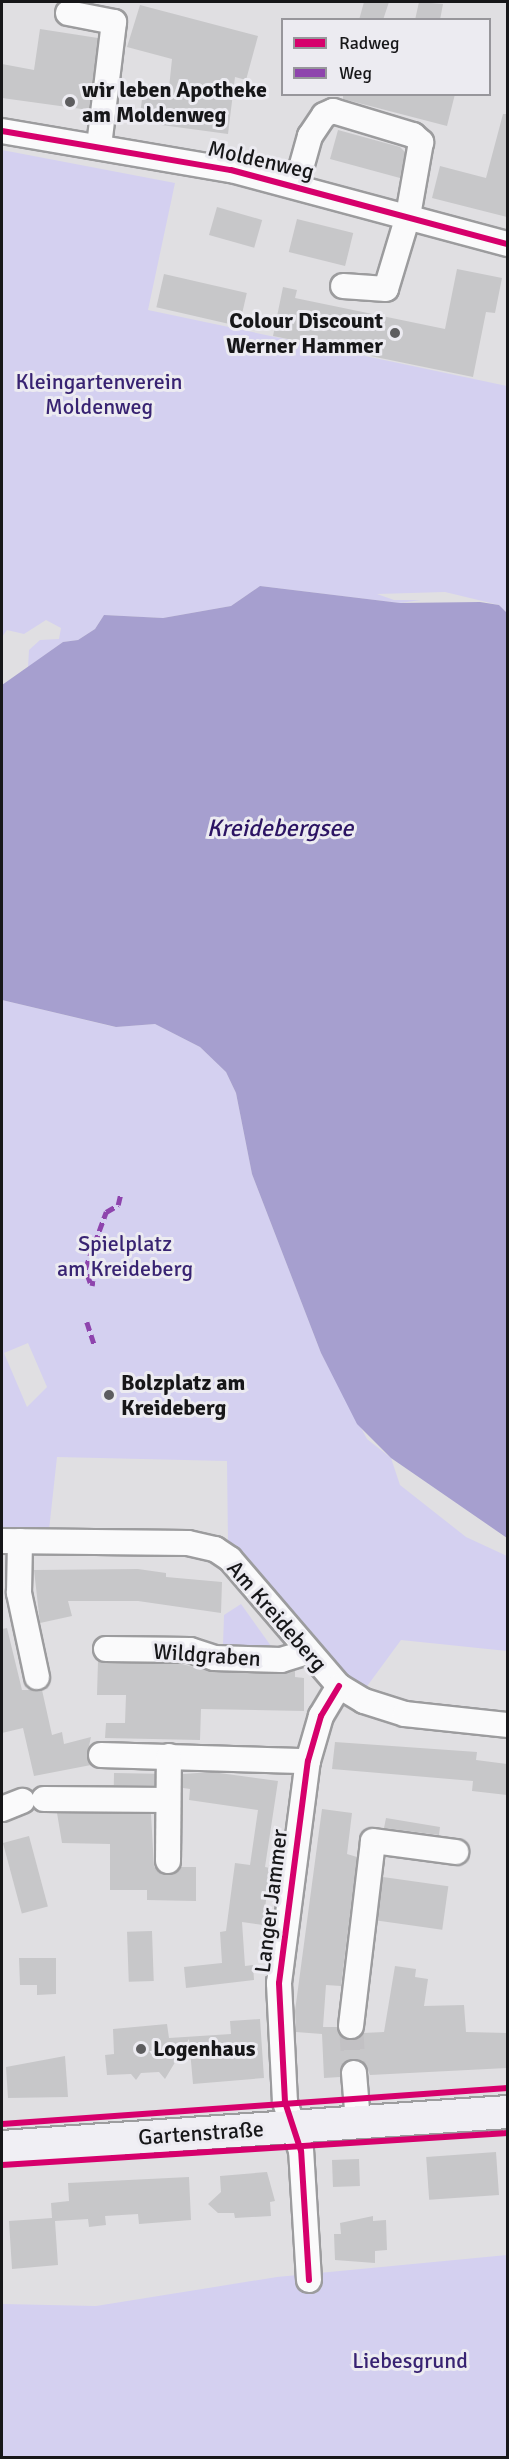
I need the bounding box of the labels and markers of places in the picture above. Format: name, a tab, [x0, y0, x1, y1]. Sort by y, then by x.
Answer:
place label: wir leben Apotheke am Moldenweg	[82, 76, 267, 128]
marker: wir leben Apotheke am Moldenweg	[63, 95, 77, 109]
place label: Colour Discount Werner Hammer	[226, 307, 383, 358]
marker: Colour Discount Werner Hammer	[388, 326, 402, 340]
place label: Bolzplatz am Kreideberg	[121, 1369, 245, 1420]
marker: Bolzplatz am Kreideberg	[102, 1388, 116, 1402]
place label: Logenhaus	[153, 2036, 256, 2062]
marker: Logenhaus	[134, 2042, 148, 2056]

